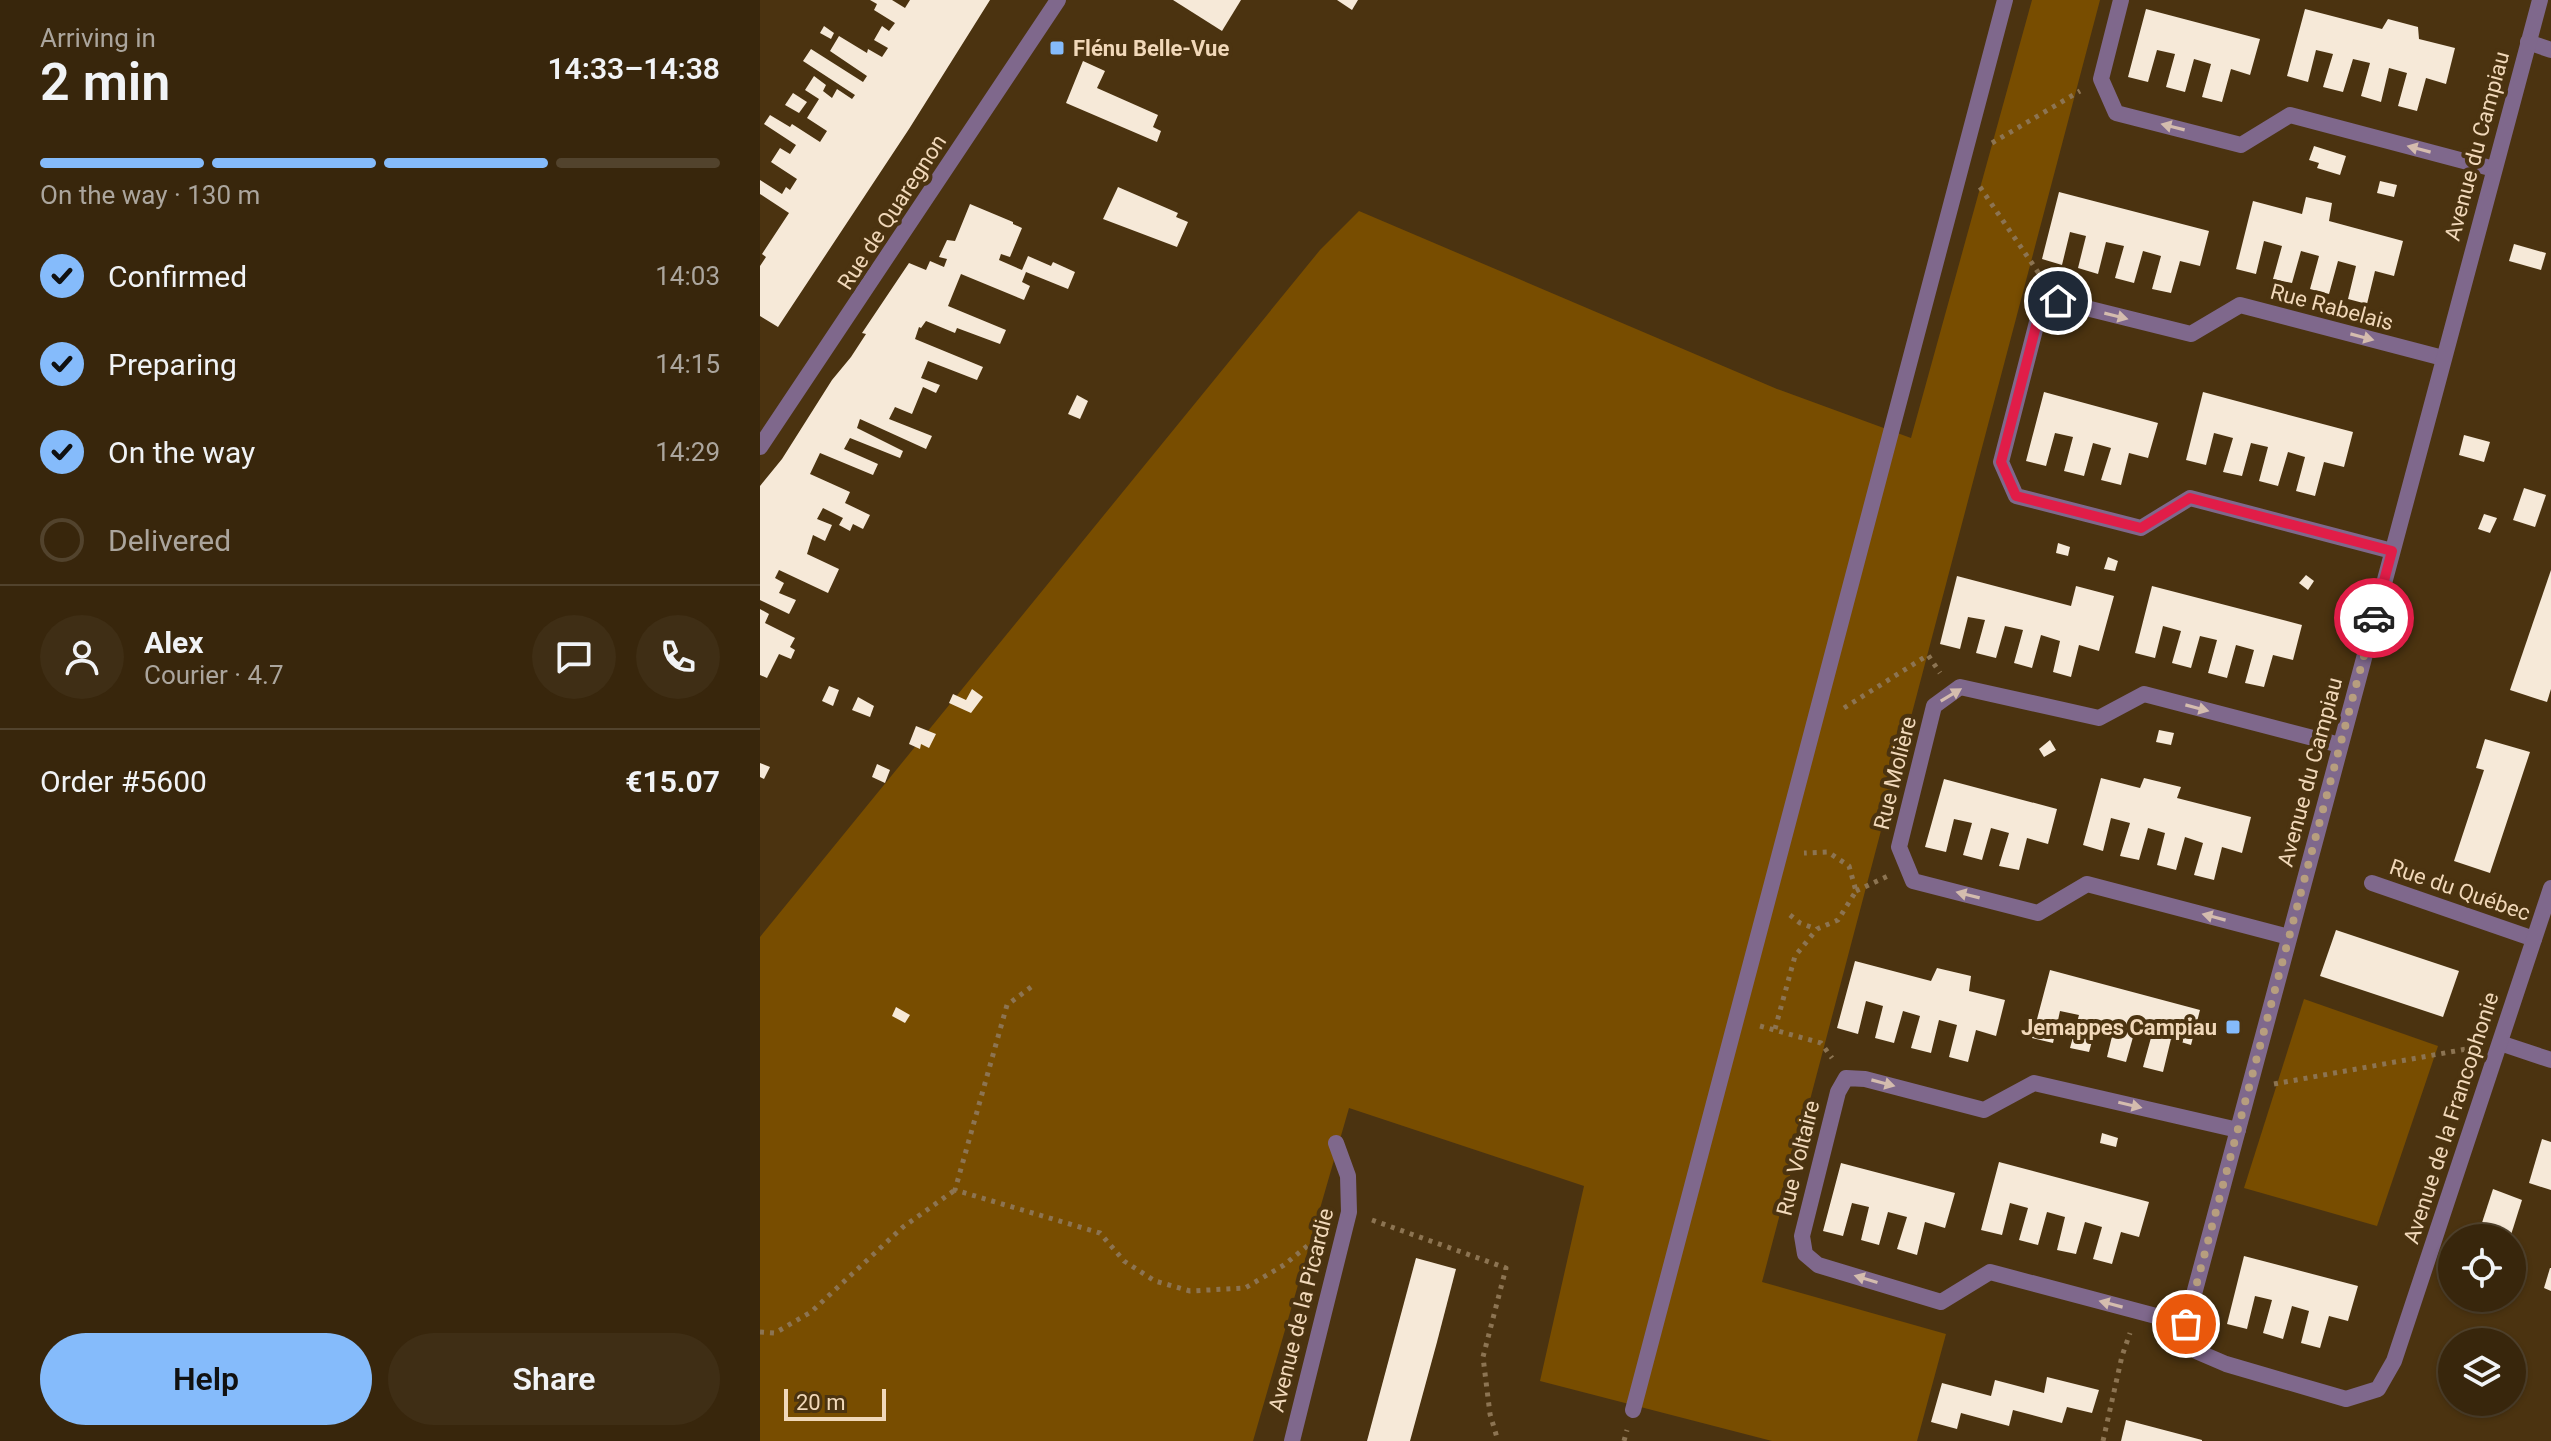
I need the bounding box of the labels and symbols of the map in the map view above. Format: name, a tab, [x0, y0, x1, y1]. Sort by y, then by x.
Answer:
place label: Flénu Belle-Vue	[1073, 36, 1229, 61]
marker: Flénu Belle-Vue	[1048, 39, 1066, 57]
street label: Avenue du Campiau	[2440, 49, 2514, 243]
one-way arrow	[2161, 121, 2186, 133]
street label: Rue de Quaregnon	[833, 130, 951, 294]
one-way arrow	[2406, 143, 2431, 155]
pin	[2024, 267, 2092, 335]
street label: Rue Rabelais	[2268, 279, 2396, 335]
one-way arrow	[2104, 310, 2129, 322]
one-way arrow	[2350, 332, 2375, 344]
courier	[2334, 578, 2414, 658]
street label: Avenue du Campiau	[2273, 675, 2347, 869]
one-way arrow	[1939, 688, 1962, 703]
one-way arrow	[2184, 702, 2209, 714]
street label: Rue Molière	[1869, 714, 1921, 832]
street label: Rue du Québec	[2386, 854, 2534, 926]
one-way arrow	[1956, 889, 1981, 901]
one-way arrow	[2201, 911, 2226, 923]
street label: Avenue de la Francophonie	[2398, 989, 2504, 1247]
place label: Jemappes Campiau	[2021, 1015, 2217, 1040]
marker: Jemappes Campiau	[2224, 1018, 2242, 1036]
one-way arrow	[1871, 1078, 1896, 1090]
street label: Rue Voltaire	[1772, 1098, 1824, 1218]
one-way arrow	[2118, 1099, 2143, 1112]
street label: Avenue de la Picardie	[1264, 1206, 1338, 1414]
one-way arrow	[1854, 1272, 1878, 1285]
pin	[2152, 1290, 2220, 1358]
one-way arrow	[2098, 1297, 2123, 1309]
scale bar	[784, 1385, 886, 1421]

